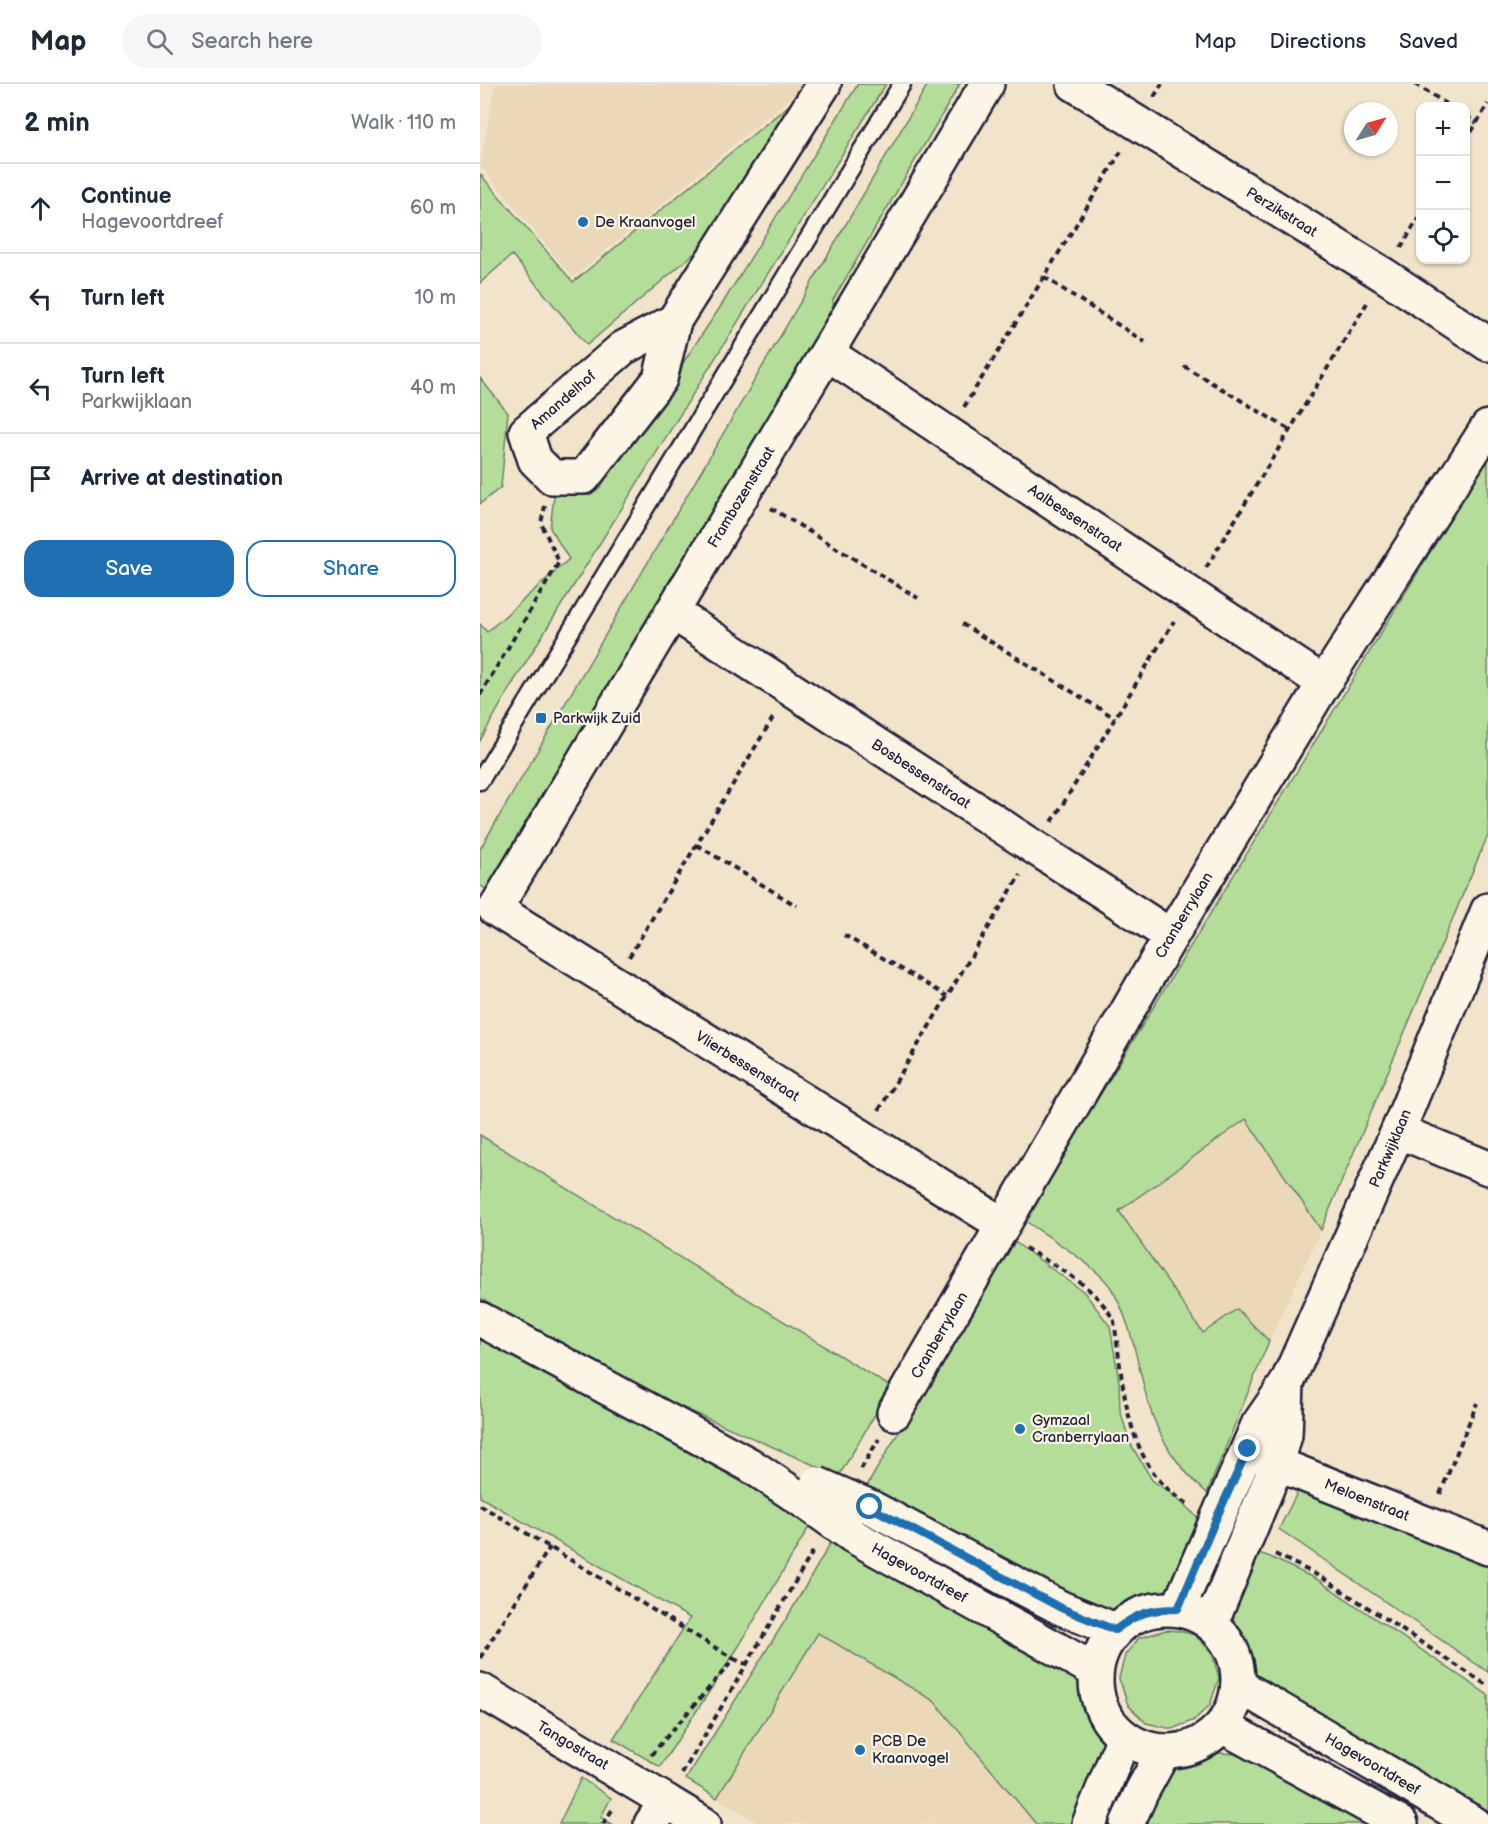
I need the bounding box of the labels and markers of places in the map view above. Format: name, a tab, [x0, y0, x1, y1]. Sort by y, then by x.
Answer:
place label: De Kraanvogel	[595, 213, 695, 232]
marker: De Kraanvogel	[576, 215, 590, 229]
place label: Parkwijk Zuid	[553, 709, 641, 728]
marker: Parkwijk Zuid	[534, 711, 548, 725]
place label: Gymzaal Cranberrylaan	[1032, 1411, 1129, 1447]
marker: Gymzaal Cranberrylaan	[1013, 1422, 1027, 1436]
place label: PCB De Kraanvogel	[872, 1732, 949, 1768]
marker: PCB De Kraanvogel	[853, 1743, 867, 1757]

